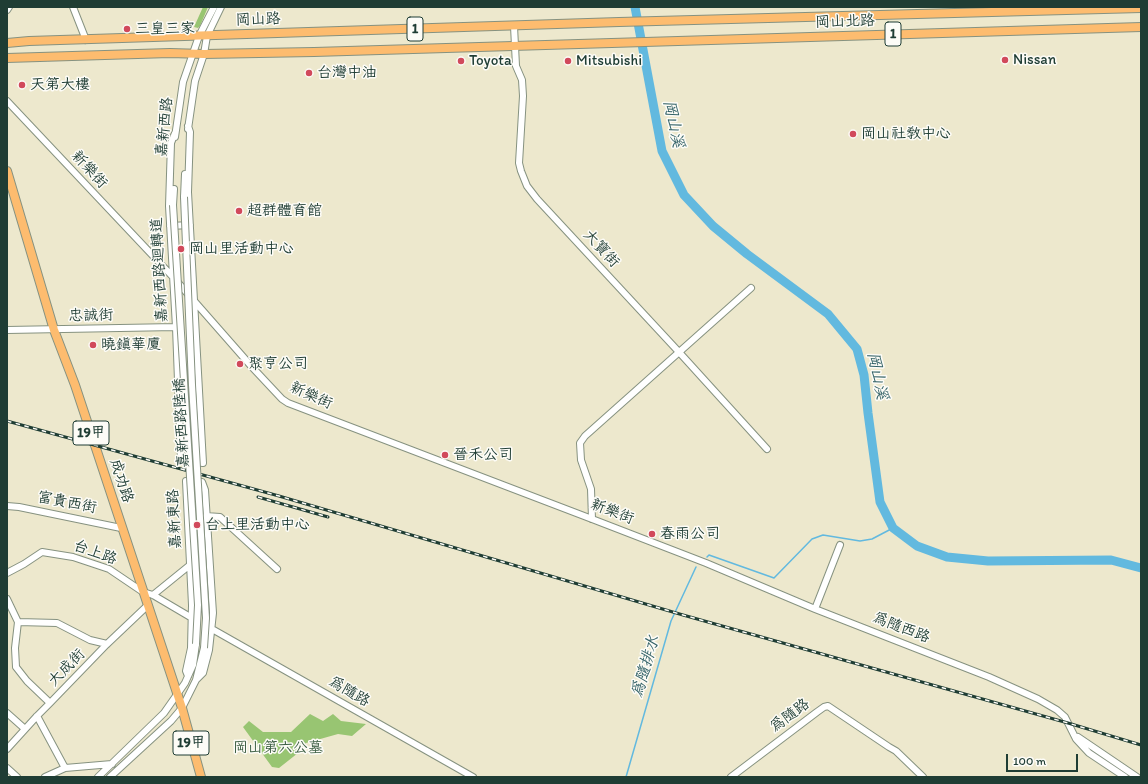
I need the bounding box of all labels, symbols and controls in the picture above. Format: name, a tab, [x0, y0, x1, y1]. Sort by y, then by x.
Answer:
street label: 岡山路	[235, 10, 281, 30]
street label: 岡山北路	[815, 12, 875, 32]
road number: 1	[407, 17, 423, 41]
place label: 三皇三家	[135, 20, 195, 38]
road number: 1	[885, 22, 901, 46]
marker: 三皇三家	[122, 24, 132, 34]
place label: Nissan	[1013, 51, 1056, 69]
place label: Toyota	[469, 52, 512, 70]
place label: Mitsubishi	[576, 52, 642, 70]
marker: Nissan	[1000, 55, 1010, 65]
marker: Toyota	[456, 56, 466, 66]
marker: Mitsubishi	[563, 56, 573, 66]
place label: 台灣中油	[317, 64, 377, 82]
marker: 台灣中油	[304, 68, 314, 78]
place label: 天第大樓	[30, 76, 90, 94]
marker: 天第大樓	[17, 80, 27, 90]
street label: 嘉新西路	[153, 96, 177, 158]
water label: 岡山溪	[659, 99, 687, 149]
place label: 岡山社教中心	[861, 125, 951, 143]
marker: 岡山社教中心	[848, 129, 858, 139]
street label: 新樂街	[67, 147, 111, 193]
place label: 超群體育館	[247, 202, 322, 220]
marker: 超群體育館	[234, 206, 244, 216]
street label: 嘉新西路迴轉道	[148, 217, 172, 323]
street label: 大寶街	[579, 226, 623, 272]
place label: 岡山里活動中心	[189, 240, 294, 258]
marker: 岡山里活動中心	[176, 244, 186, 254]
street label: 忠誠街	[68, 307, 114, 325]
place label: 曉鎮華廈	[101, 336, 161, 354]
marker: 曉鎮華廈	[88, 340, 98, 350]
water label: 岡山溪	[863, 351, 891, 401]
place label: 聚亨公司	[248, 355, 308, 373]
marker: 聚亨公司	[235, 359, 245, 369]
street label: 嘉新西路陸橋	[171, 378, 193, 468]
street label: 新樂街	[287, 379, 335, 413]
road number: 19甲	[73, 421, 109, 445]
place label: 晉禾公司	[453, 446, 513, 464]
marker: 晉禾公司	[440, 450, 450, 460]
street label: 成功路	[105, 457, 137, 505]
street label: 富貴西街	[36, 488, 98, 518]
street label: 嘉新東路	[164, 489, 186, 549]
street label: 新樂街	[588, 496, 636, 528]
place label: 台上里活動中心	[205, 516, 310, 534]
marker: 台上里活動中心	[192, 520, 202, 530]
place label: 春雨公司	[660, 525, 720, 543]
marker: 春雨公司	[647, 529, 657, 539]
street label: 台上路	[71, 537, 119, 569]
street label: 為隨西路	[870, 609, 932, 647]
water label: 為隨排水	[628, 634, 664, 700]
street label: 大成街	[45, 646, 89, 690]
street label: 為隨路	[325, 673, 373, 711]
street label: 為隨路	[767, 695, 813, 737]
road number: 19甲	[173, 731, 209, 755]
park label: 岡山第六公墓	[233, 739, 323, 757]
scale bar	[1008, 746, 1080, 772]
text: 100 m	[1013, 754, 1046, 768]

